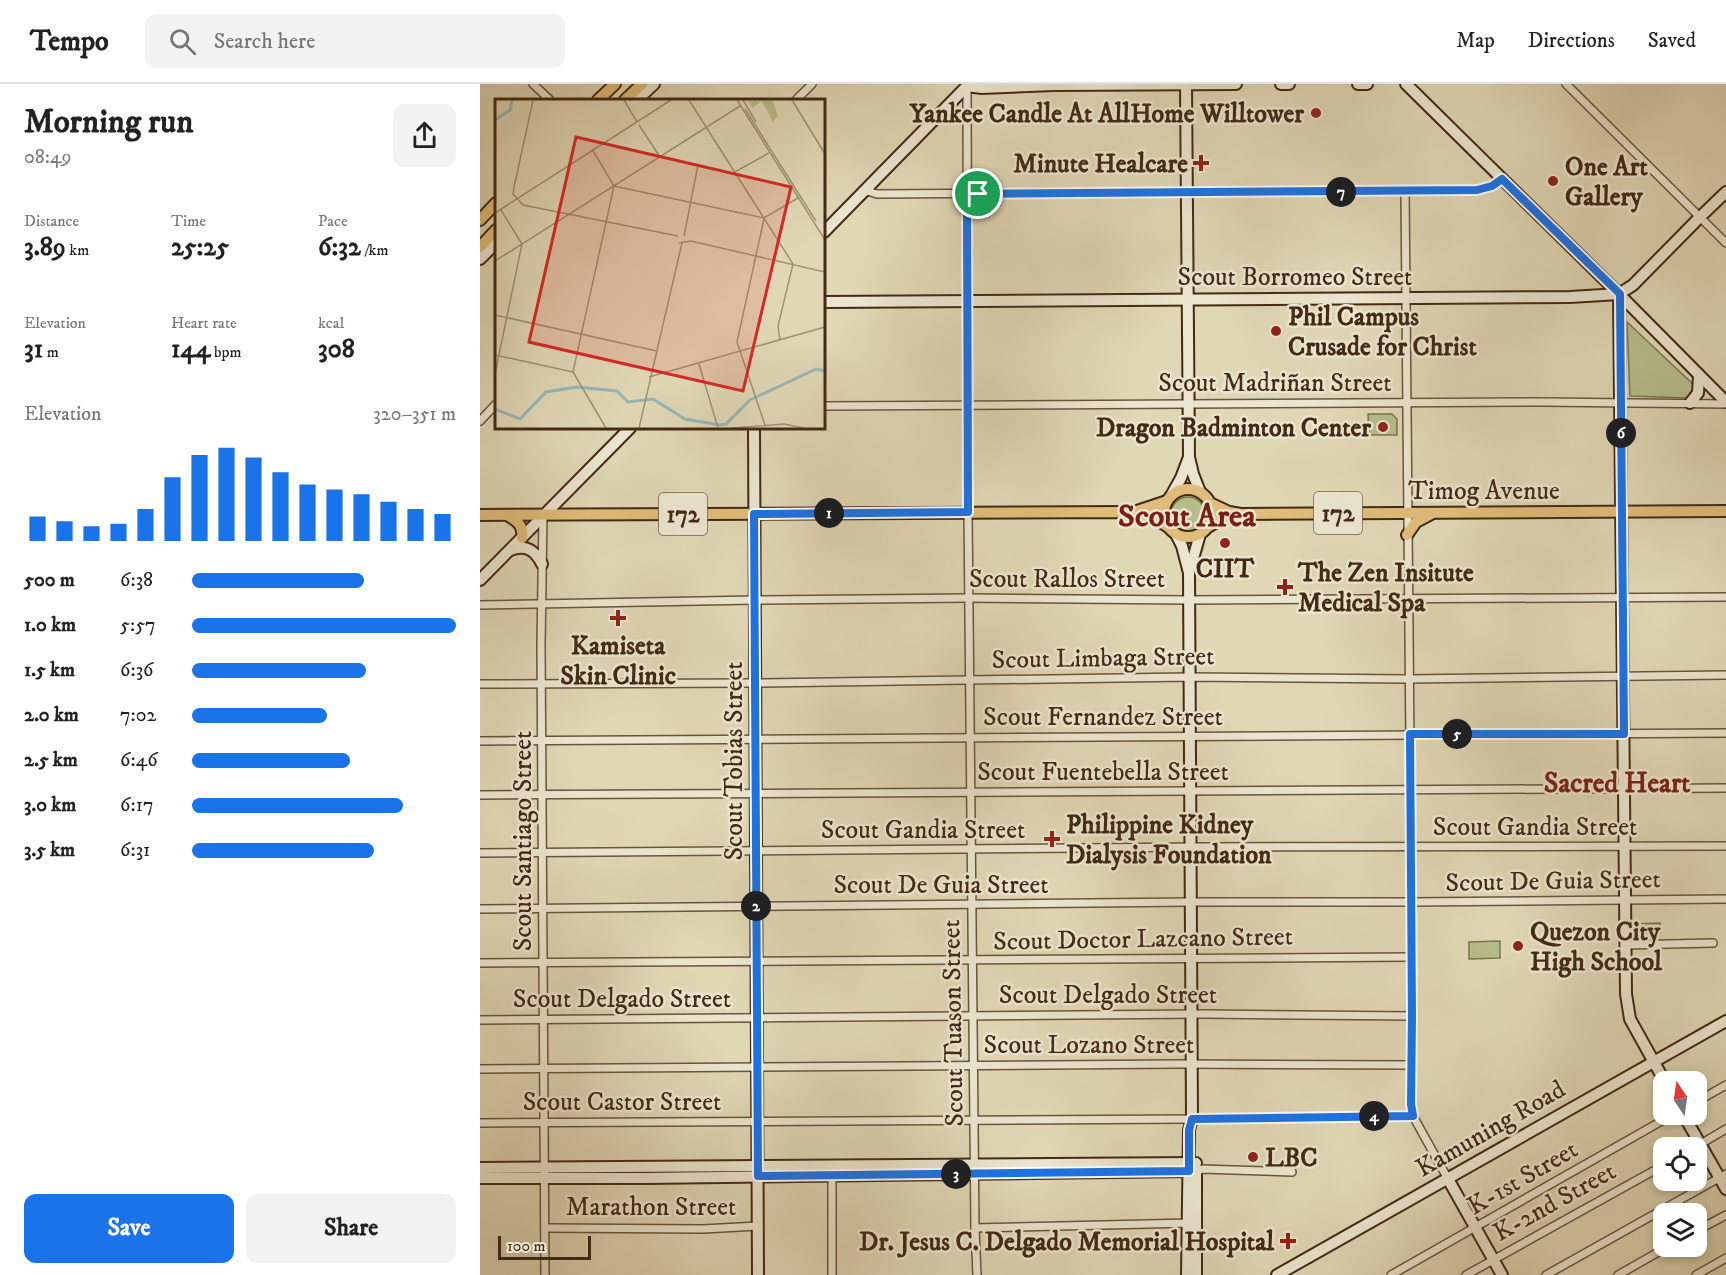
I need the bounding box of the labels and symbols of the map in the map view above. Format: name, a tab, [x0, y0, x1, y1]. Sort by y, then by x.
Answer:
place label: Yankee Candle At AllHome Willtower	[908, 98, 1304, 131]
inset map	[495, 99, 825, 429]
marker: Yankee Candle At AllHome Willtower	[1309, 106, 1323, 120]
place label: Minute Healcare	[1013, 148, 1188, 181]
place label: One Art Gallery	[1565, 151, 1648, 214]
marker: Minute Healcare	[1192, 154, 1210, 172]
pin	[952, 168, 1003, 219]
marker: One Art Gallery	[1546, 174, 1560, 188]
pin: 7	[1326, 177, 1356, 207]
street label: Scout Borromeo Street	[1178, 261, 1412, 294]
place label: Phil Campus Crusade for Christ	[1288, 301, 1477, 364]
marker: Phil Campus Crusade for Christ	[1269, 324, 1283, 338]
street label: Scout Madriñan Street	[1158, 367, 1392, 400]
place label: Dragon Badminton Center	[1096, 412, 1371, 445]
pin: 6	[1606, 418, 1636, 448]
marker: Dragon Badminton Center	[1376, 420, 1390, 434]
street label: Timog Avenue	[1408, 475, 1560, 508]
road number: 172	[1314, 492, 1362, 534]
road number: 172	[659, 493, 707, 535]
district label: Scout Area	[1118, 497, 1256, 537]
pin: 1	[814, 498, 844, 528]
marker: CIIT	[1218, 536, 1232, 550]
place label: CIIT	[1196, 553, 1255, 586]
place label: The Zen Insitute Medical Spa	[1297, 557, 1474, 620]
street label: Scout Rallos Street	[969, 563, 1165, 596]
marker: The Zen Insitute Medical Spa	[1276, 578, 1294, 596]
marker: Kamiseta Skin Clinic	[609, 609, 627, 627]
place label: Kamiseta Skin Clinic	[560, 630, 676, 693]
street label: Scout Limbaga Street	[991, 640, 1215, 677]
street label: Scout Tobias Street	[718, 661, 751, 861]
street label: Scout Fernandez Street	[983, 701, 1223, 734]
pin: 5	[1442, 719, 1472, 749]
street label: Scout Santiago Street	[507, 731, 540, 951]
street label: Scout Fuentebella Street	[977, 756, 1229, 789]
district label: Sacred Heart	[1544, 766, 1690, 801]
place label: Philippine Kidney Dialysis Foundation	[1066, 809, 1272, 872]
street label: Scout Gandia Street	[1433, 811, 1637, 844]
street label: Scout Gandia Street	[821, 814, 1025, 847]
marker: Philippine Kidney Dialysis Foundation	[1043, 830, 1061, 848]
street label: Scout De Guia Street	[1445, 863, 1661, 900]
street label: Scout De Guia Street	[833, 869, 1049, 902]
pin: 2	[741, 891, 771, 921]
place label: Quezon City High School	[1530, 916, 1663, 979]
street label: Scout Tuason Street	[935, 919, 972, 1127]
street label: Scout Doctor Lazcano Street	[993, 920, 1293, 959]
marker: Quezon City High School	[1511, 939, 1525, 953]
street label: Scout Delgado Street	[999, 979, 1217, 1012]
street label: Scout Delgado Street	[513, 983, 731, 1016]
street label: Scout Lozano Street	[984, 1029, 1194, 1062]
north arrow	[1653, 1071, 1707, 1125]
street label: Kamuning Road	[1410, 1073, 1571, 1185]
street label: Scout Castor Street	[523, 1086, 721, 1119]
pin: 4	[1359, 1101, 1389, 1131]
street label: K-1st Street	[1461, 1133, 1584, 1223]
place label: LBC	[1265, 1142, 1317, 1175]
marker: LBC	[1246, 1150, 1260, 1164]
street label: K-2nd Street	[1488, 1155, 1622, 1250]
pin: 3	[941, 1159, 971, 1189]
street label: Marathon Street	[566, 1191, 736, 1224]
place label: Dr. Jesus C. Delgado Memorial Hospital	[859, 1226, 1275, 1259]
marker: Dr. Jesus C. Delgado Memorial Hospital	[1279, 1232, 1297, 1250]
scale bar	[498, 1233, 591, 1260]

